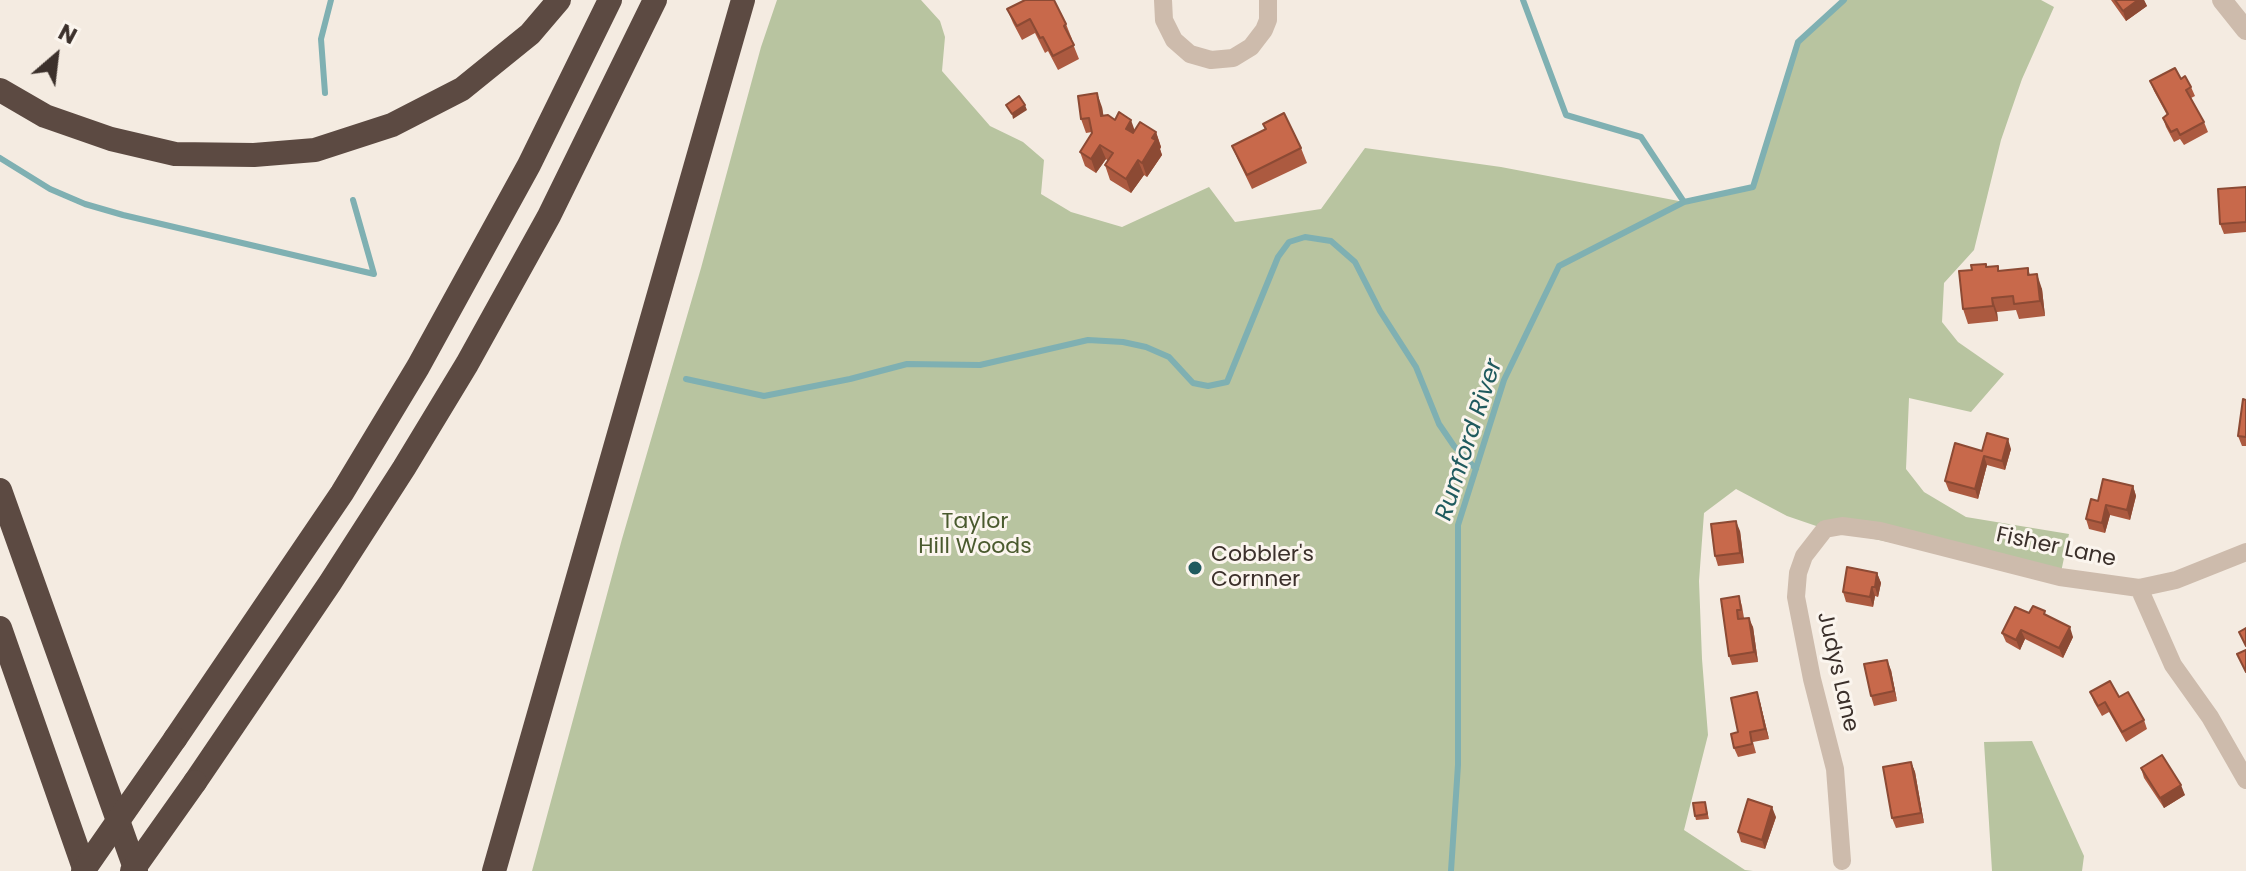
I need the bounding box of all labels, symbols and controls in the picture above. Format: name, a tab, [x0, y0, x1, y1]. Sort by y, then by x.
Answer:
north arrow	[16, 16, 96, 96]
text: N	[53, 17, 82, 52]
water label: Rumford River	[1430, 356, 1510, 524]
park label: Taylor Hill Woods	[918, 509, 1032, 560]
street label: Fisher Lane	[1994, 522, 2118, 574]
place label: Cobbler's Cornner	[1211, 542, 1314, 594]
marker: Cobbler's Cornner	[1186, 559, 1204, 577]
street label: Judys Lane	[1810, 609, 1864, 735]

